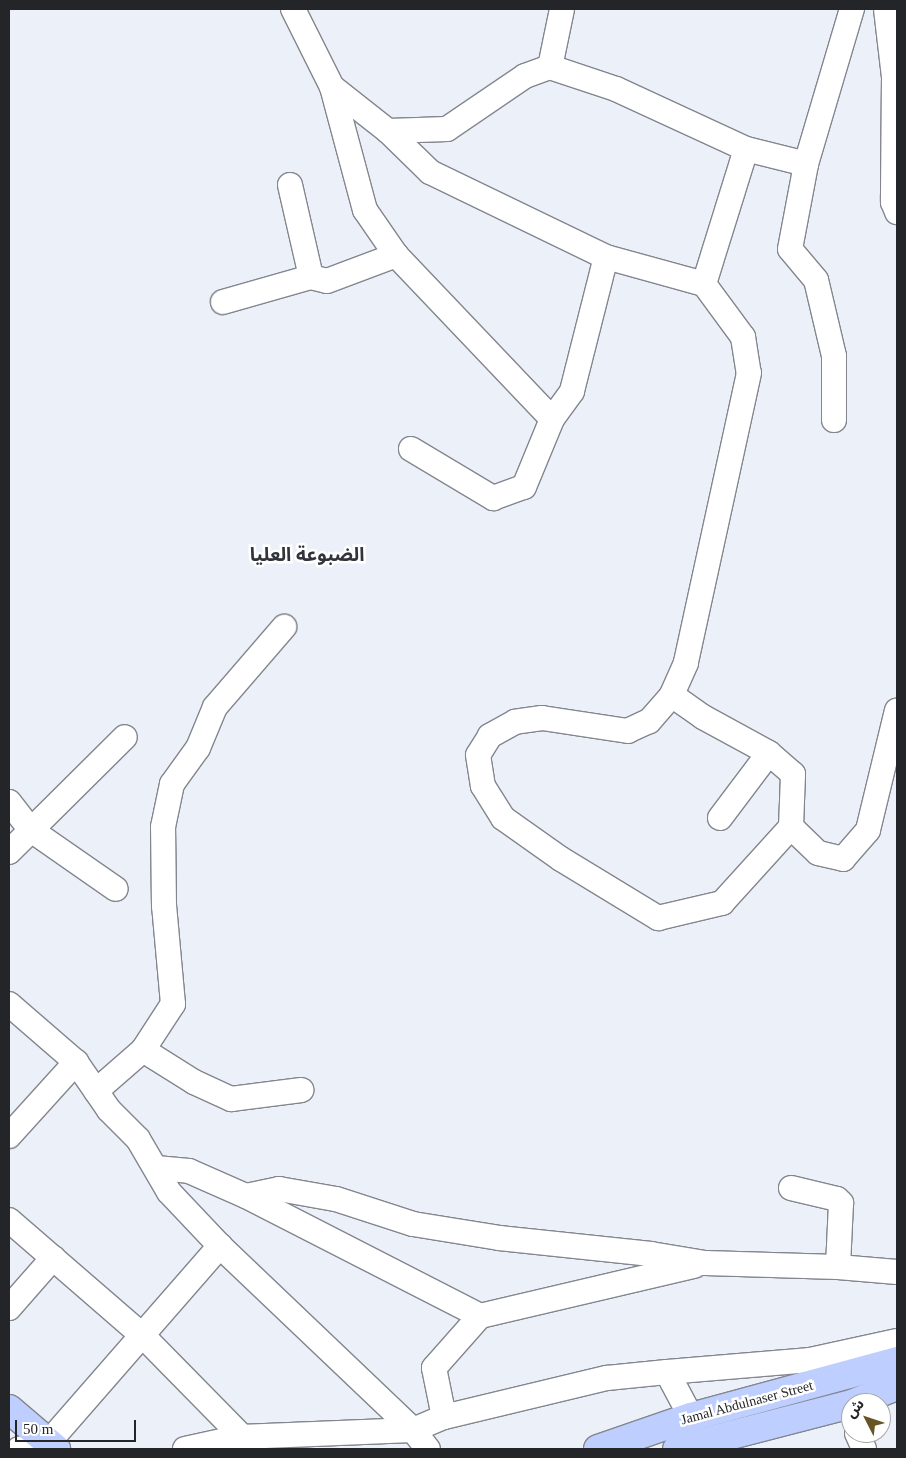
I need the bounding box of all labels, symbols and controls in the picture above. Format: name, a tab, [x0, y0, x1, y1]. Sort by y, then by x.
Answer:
district label: الضبوعة العليا	[250, 544, 364, 566]
street label: Jamal Abdulnaser Street	[679, 1377, 815, 1429]
north arrow	[841, 1393, 891, 1443]
text: ش	[843, 1396, 867, 1421]
scale bar	[18, 1410, 139, 1442]
text: 50 m	[23, 1421, 53, 1437]

